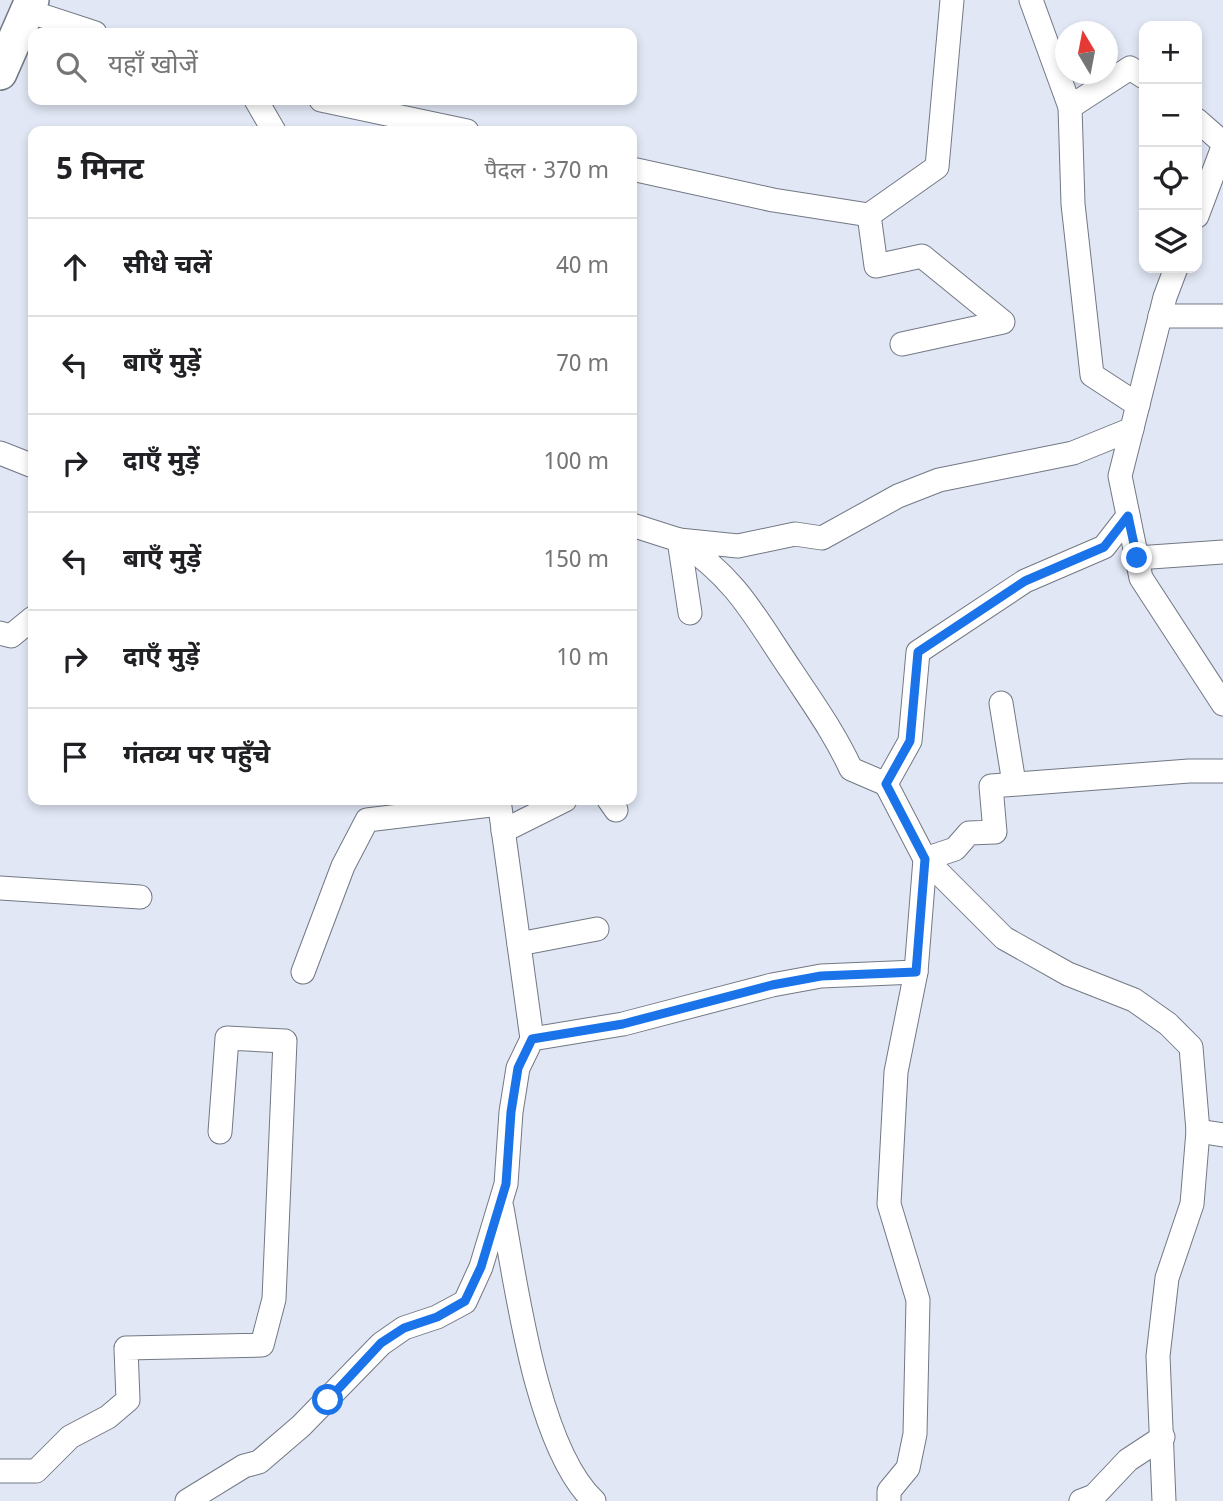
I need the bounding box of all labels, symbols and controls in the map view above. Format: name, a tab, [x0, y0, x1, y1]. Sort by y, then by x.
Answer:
north arrow	[1055, 21, 1118, 84]
map controls	[1139, 21, 1202, 273]
button: +	[1139, 21, 1202, 84]
search box	[28, 28, 637, 105]
icon: search	[52, 48, 90, 86]
text: यहाँ खोजें	[108, 50, 198, 84]
button: −	[1139, 84, 1202, 147]
button: locate	[1139, 147, 1202, 210]
text: 5 मिनट	[56, 152, 144, 191]
text: पैदल · 370 m	[485, 157, 609, 187]
button: layers	[1139, 210, 1202, 273]
icon: ahead	[56, 248, 94, 286]
text: सीधे चलें	[123, 250, 212, 284]
text: 40 m	[556, 252, 609, 282]
icon: left	[56, 346, 94, 384]
text: बाएँ मुड़ें	[123, 348, 201, 382]
text: 70 m	[556, 350, 609, 380]
icon: right	[56, 444, 94, 482]
text: दाएँ मुड़ें	[123, 446, 200, 480]
text: 100 m	[543, 448, 609, 478]
icon: left	[56, 542, 94, 580]
route end	[1121, 542, 1152, 573]
text: बाएँ मुड़ें	[123, 544, 201, 578]
text: 150 m	[543, 546, 609, 576]
icon: right	[56, 640, 94, 678]
text: दाएँ मुड़ें	[123, 642, 200, 676]
text: 10 m	[556, 644, 609, 674]
icon: arrive	[56, 738, 94, 776]
text: गंतव्य पर पहुँचे	[123, 740, 270, 774]
route start	[312, 1384, 343, 1415]

